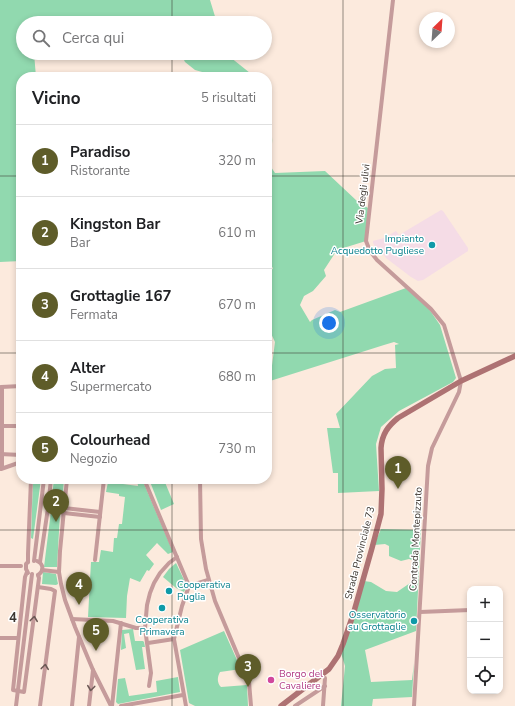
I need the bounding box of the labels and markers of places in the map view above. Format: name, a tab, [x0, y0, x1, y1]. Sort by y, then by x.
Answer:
place label: Impianto Acquedotto Pugliese	[331, 232, 424, 258]
marker: Impianto Acquedotto Pugliese	[427, 240, 437, 250]
pin: 1	[385, 456, 411, 489]
pin: 2	[43, 489, 69, 522]
pin: 4	[66, 572, 92, 605]
place label: Cooperativa Puglia	[177, 578, 231, 604]
marker: Cooperativa Puglia	[164, 586, 174, 596]
marker: Cooperativa Primavera	[157, 603, 167, 613]
place label: Osservatorio su Grottaglie	[348, 608, 406, 634]
place label: Cooperativa Primavera	[135, 613, 189, 639]
marker: Osservatorio su Grottaglie	[409, 616, 419, 626]
pin: 5	[83, 618, 109, 651]
pin: 3	[235, 654, 261, 687]
place label: Borgo del Cavaliere	[279, 667, 323, 693]
marker: Borgo del Cavaliere	[266, 675, 276, 685]

